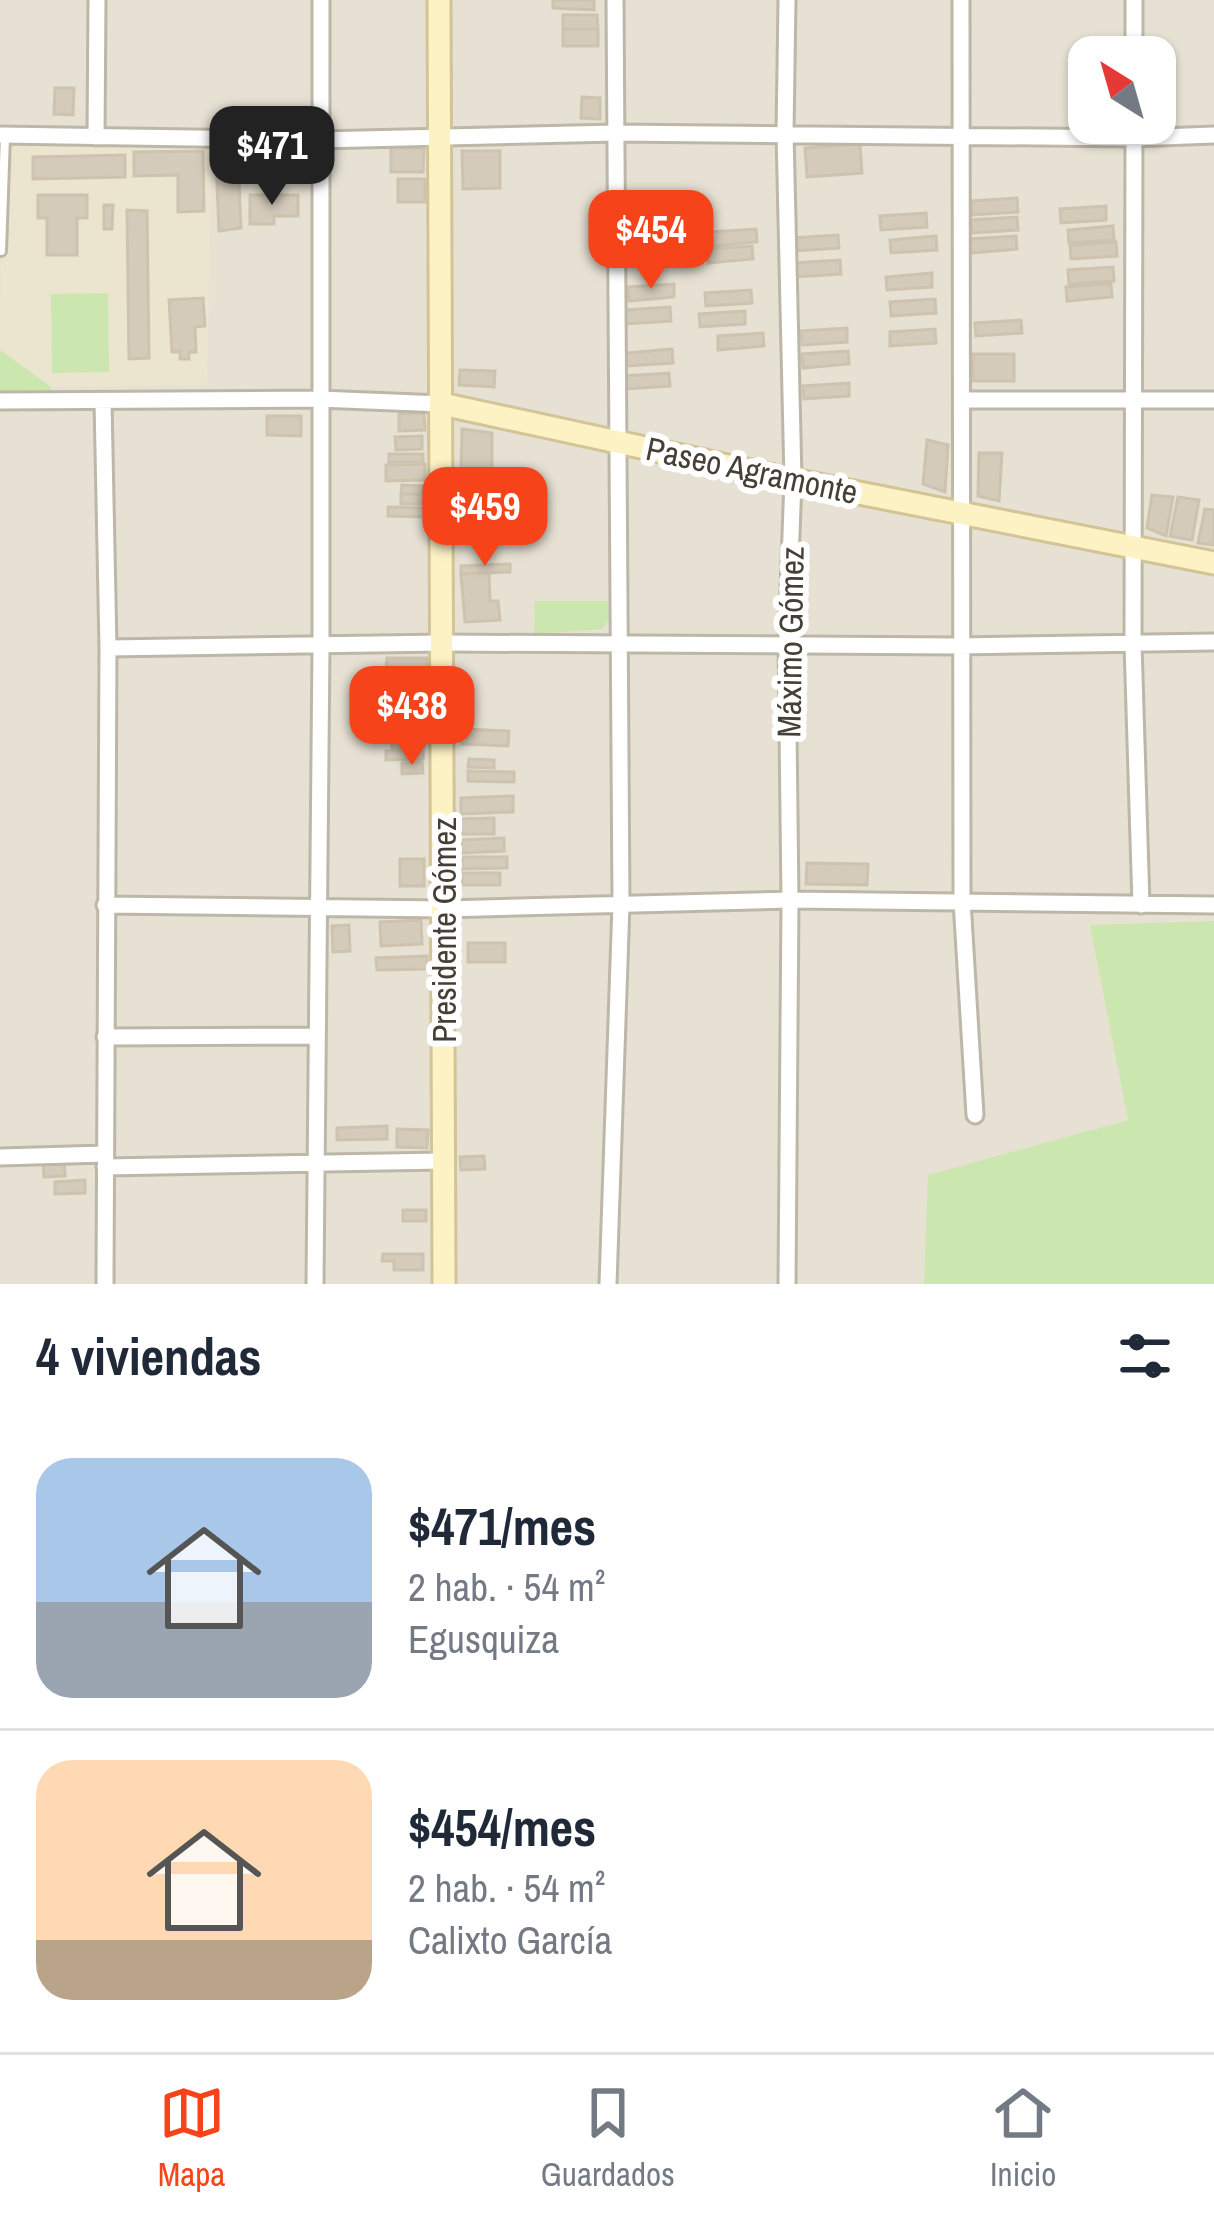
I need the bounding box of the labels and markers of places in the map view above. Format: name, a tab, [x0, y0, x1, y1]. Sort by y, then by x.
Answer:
pin: $471	[201, 106, 343, 208]
pin: $454	[580, 190, 722, 292]
pin: $459	[414, 467, 556, 569]
pin: $438	[341, 666, 483, 768]

